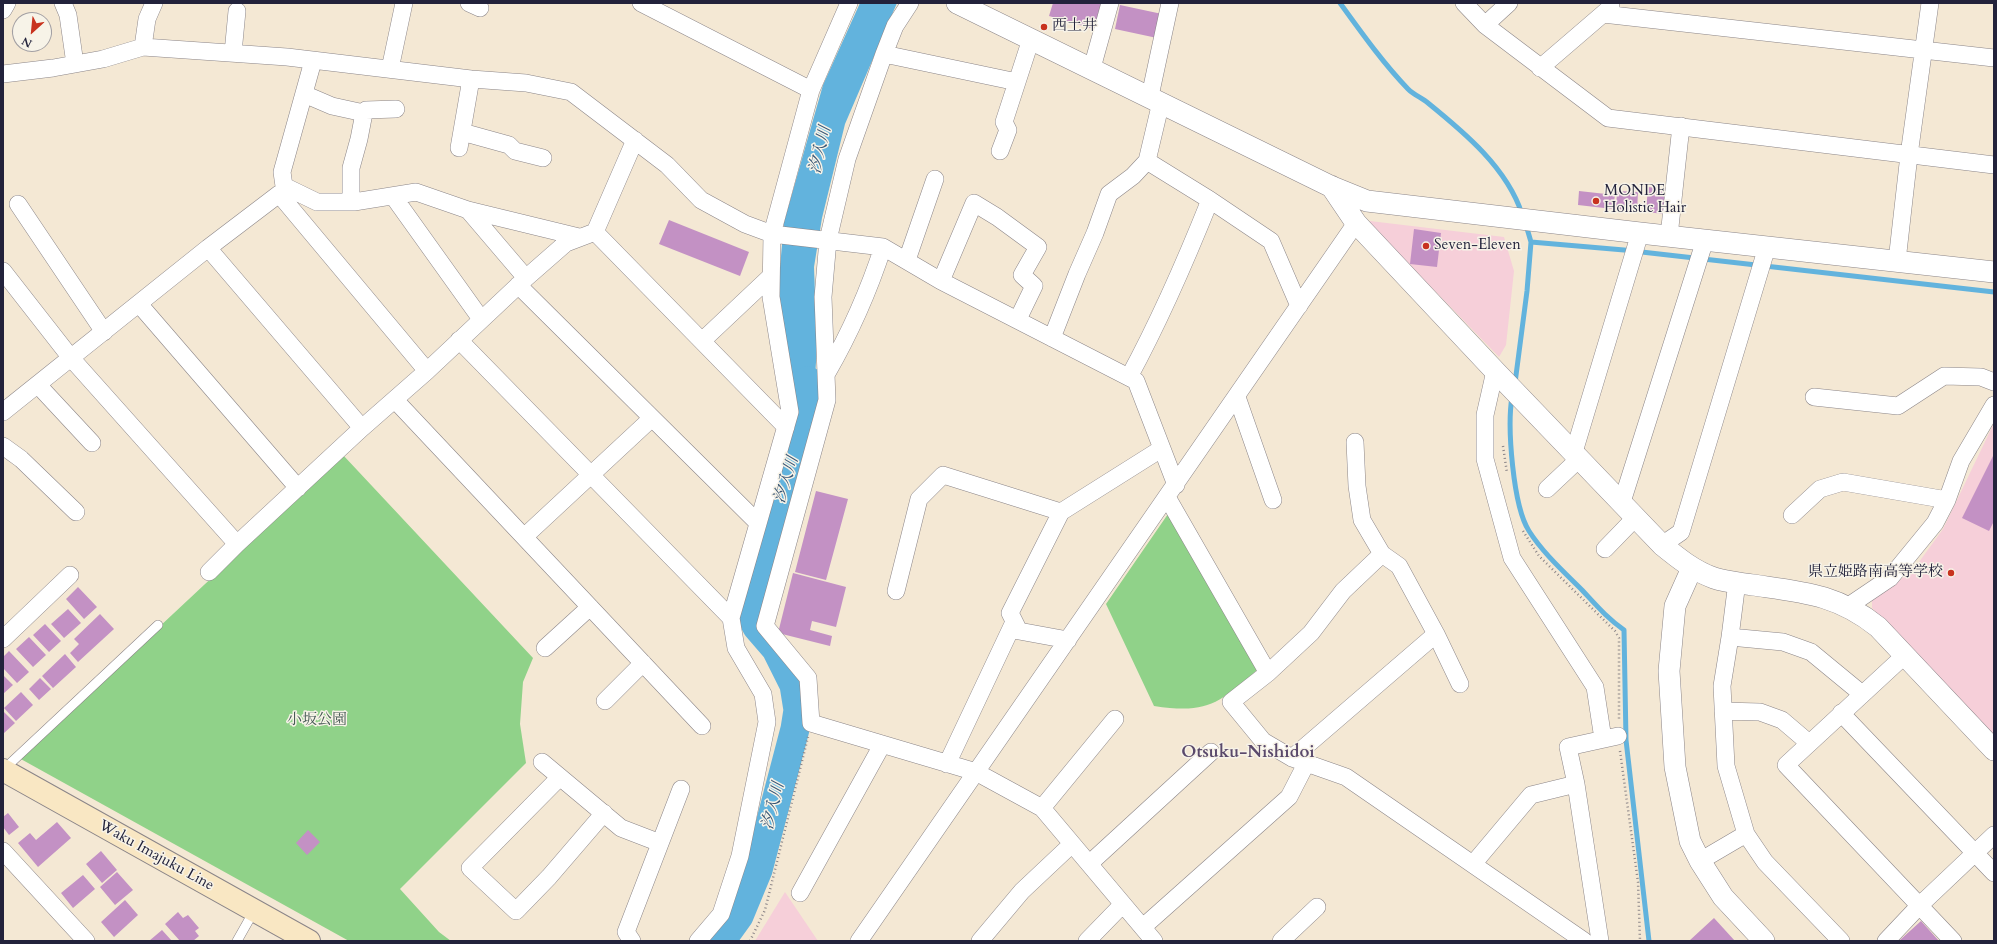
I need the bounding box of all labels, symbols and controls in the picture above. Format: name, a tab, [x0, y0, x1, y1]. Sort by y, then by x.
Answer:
north arrow	[12, 12, 52, 52]
place label: 西土井	[1052, 18, 1097, 36]
marker: 西土井	[1039, 22, 1049, 32]
text: N	[19, 33, 34, 51]
water label: 汐入川	[806, 124, 836, 176]
place label: MONDE Holistic Hair	[1604, 183, 1686, 218]
marker: MONDE Holistic Hair	[1591, 196, 1601, 206]
place label: Seven-Eleven	[1434, 237, 1521, 255]
marker: Seven-Eleven	[1421, 241, 1431, 251]
water label: 汐入川	[771, 454, 803, 506]
place label: 県立姫路南高等学校	[1808, 564, 1943, 582]
marker: 県立姫路南高等学校	[1946, 568, 1956, 578]
park label: 小坂公園	[287, 712, 347, 730]
district label: Otsuku-Nishidoi	[1181, 743, 1315, 763]
water label: 汐入川	[759, 780, 789, 832]
street label: Waku Imajuku Line	[95, 817, 217, 895]

